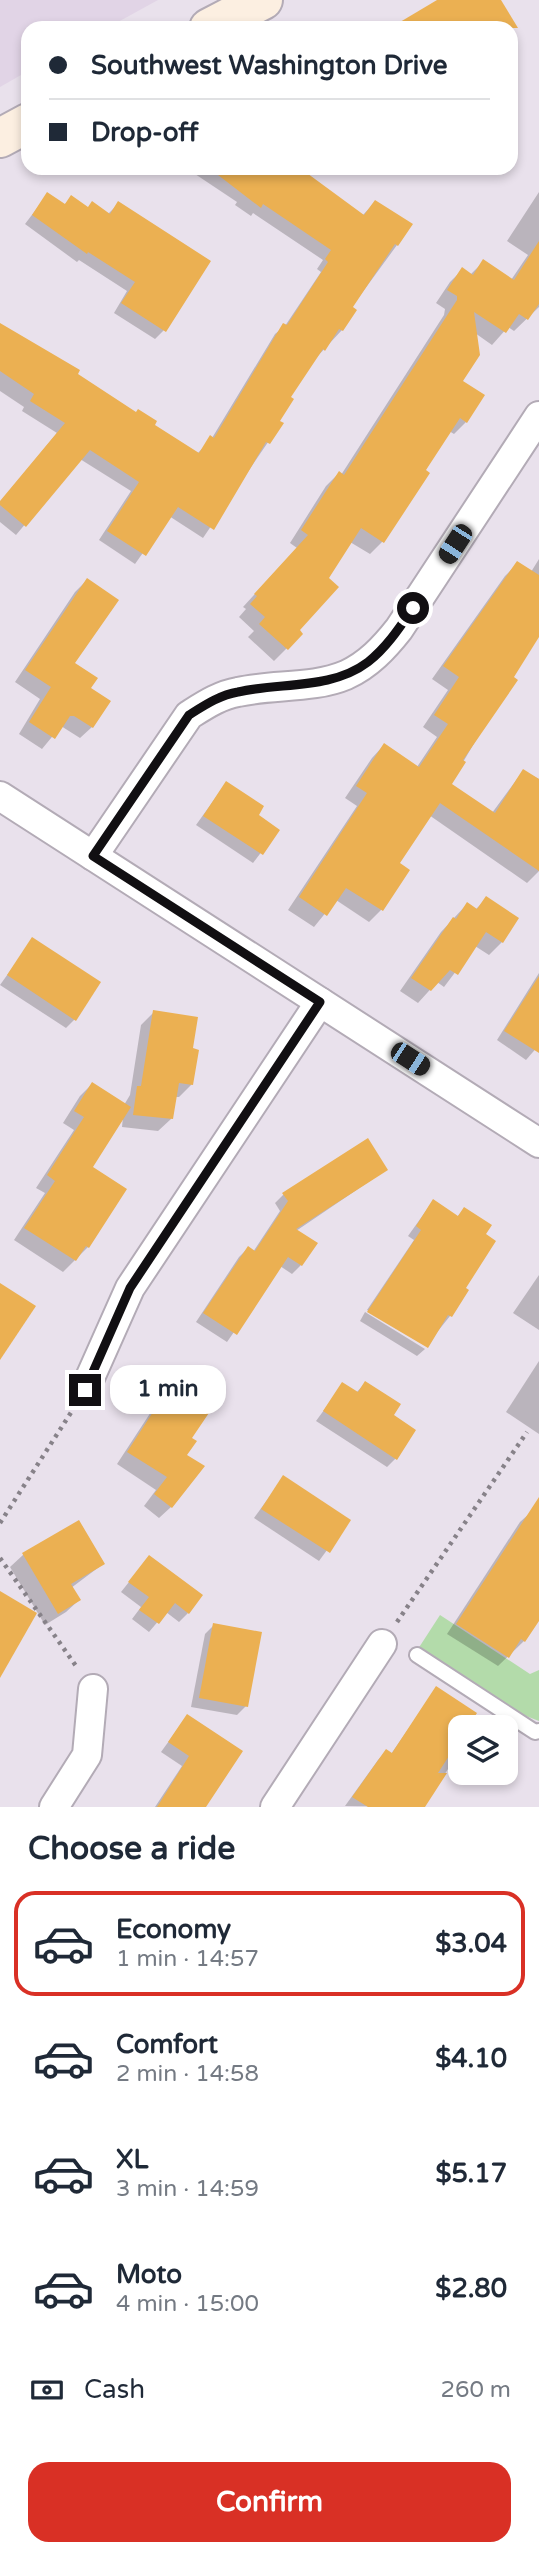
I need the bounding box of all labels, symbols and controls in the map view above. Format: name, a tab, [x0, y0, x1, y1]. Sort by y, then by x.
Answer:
text: Southwest Washington Drive	[91, 50, 447, 81]
text: Drop-off	[91, 117, 198, 148]
car	[435, 521, 476, 567]
route start	[397, 592, 429, 624]
car	[387, 1039, 434, 1079]
callout: 1 min	[110, 1366, 225, 1414]
route end	[69, 1374, 101, 1406]
text: 1 min	[137, 1375, 199, 1403]
map controls	[448, 1715, 518, 1785]
button: layers	[448, 1715, 518, 1785]
text: Choose a ride	[28, 1830, 235, 1868]
icon: car	[32, 1912, 95, 1975]
text: Economy	[116, 1914, 231, 1945]
text: $3.04	[435, 1928, 507, 1959]
text: 1 min · 14:57	[116, 1945, 259, 1973]
icon: car	[32, 2027, 95, 2090]
text: Comfort	[116, 2029, 218, 2060]
text: $4.10	[435, 2043, 507, 2074]
text: 2 min · 14:58	[116, 2060, 259, 2088]
icon: car	[32, 2142, 95, 2205]
text: XL	[116, 2144, 148, 2175]
text: $5.17	[435, 2158, 507, 2189]
text: 3 min · 14:59	[116, 2175, 259, 2203]
icon: car	[32, 2257, 95, 2320]
text: Moto	[116, 2259, 182, 2290]
text: $2.80	[435, 2273, 507, 2304]
text: 4 min · 15:00	[116, 2290, 259, 2318]
icon: cash	[28, 2371, 66, 2409]
text: Cash	[84, 2374, 145, 2405]
text: 260 m	[441, 2376, 511, 2404]
button: Confirm	[28, 2462, 511, 2542]

